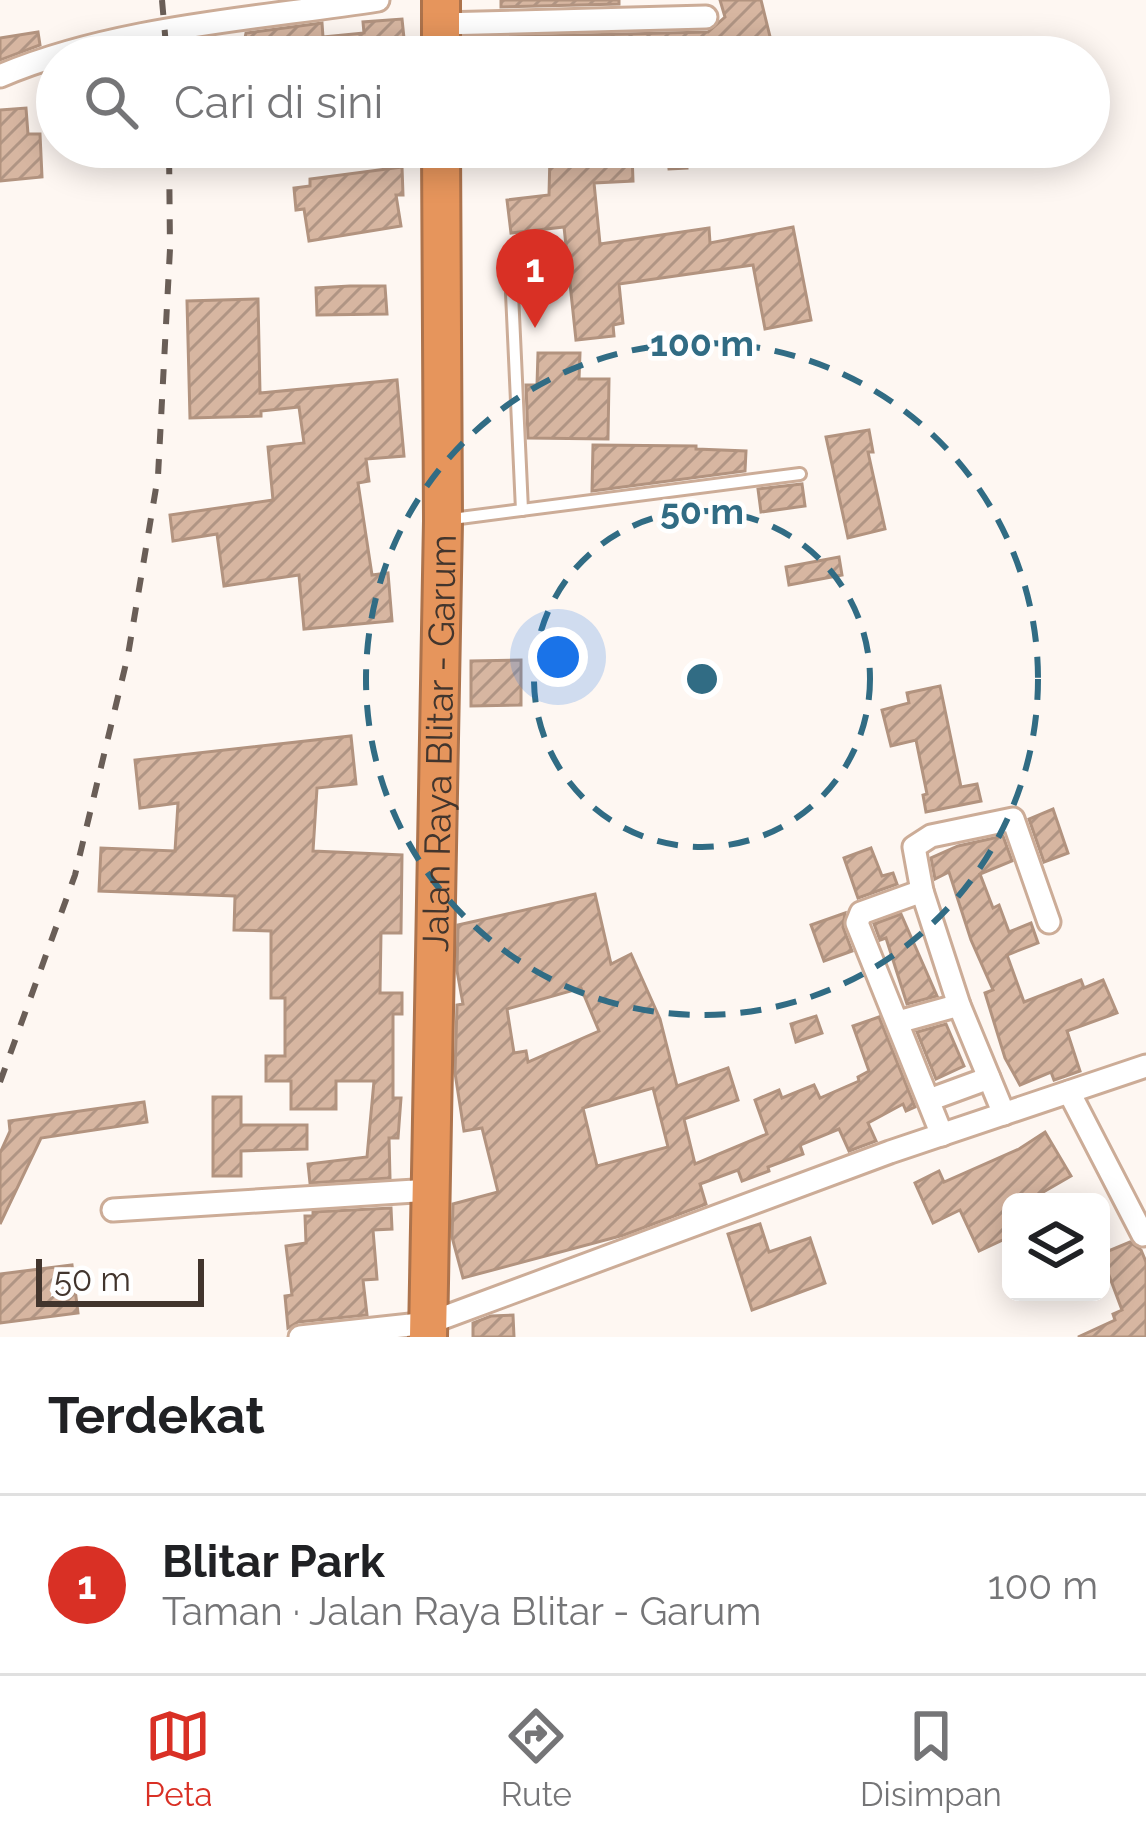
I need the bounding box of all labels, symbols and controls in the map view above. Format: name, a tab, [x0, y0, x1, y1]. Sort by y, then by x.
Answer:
search box	[36, 36, 1110, 168]
icon: search	[78, 69, 144, 135]
text: Cari di sini	[174, 76, 383, 129]
pin: 1	[496, 229, 574, 328]
text: 100 m	[650, 322, 754, 364]
text: 50 m	[660, 490, 744, 532]
street label: Jalan Raya Blitar - Garum	[414, 534, 464, 952]
your location	[528, 627, 588, 687]
centre of rings	[681, 658, 723, 700]
map controls	[1002, 1193, 1110, 1301]
button: layers	[1002, 1193, 1110, 1301]
scale bar	[36, 1253, 204, 1306]
text: 50 m	[54, 1260, 131, 1299]
text: Terdekat	[48, 1385, 265, 1445]
text: Blitar Park	[162, 1535, 385, 1588]
text: 1	[77, 1562, 97, 1608]
text: 100 m	[988, 1562, 1098, 1608]
text: Taman · Jalan Raya Blitar - Garum	[162, 1588, 761, 1634]
tab: Peta	[144, 1703, 213, 1814]
tab: Rute	[501, 1703, 572, 1814]
tab: Disimpan	[860, 1703, 1002, 1814]

